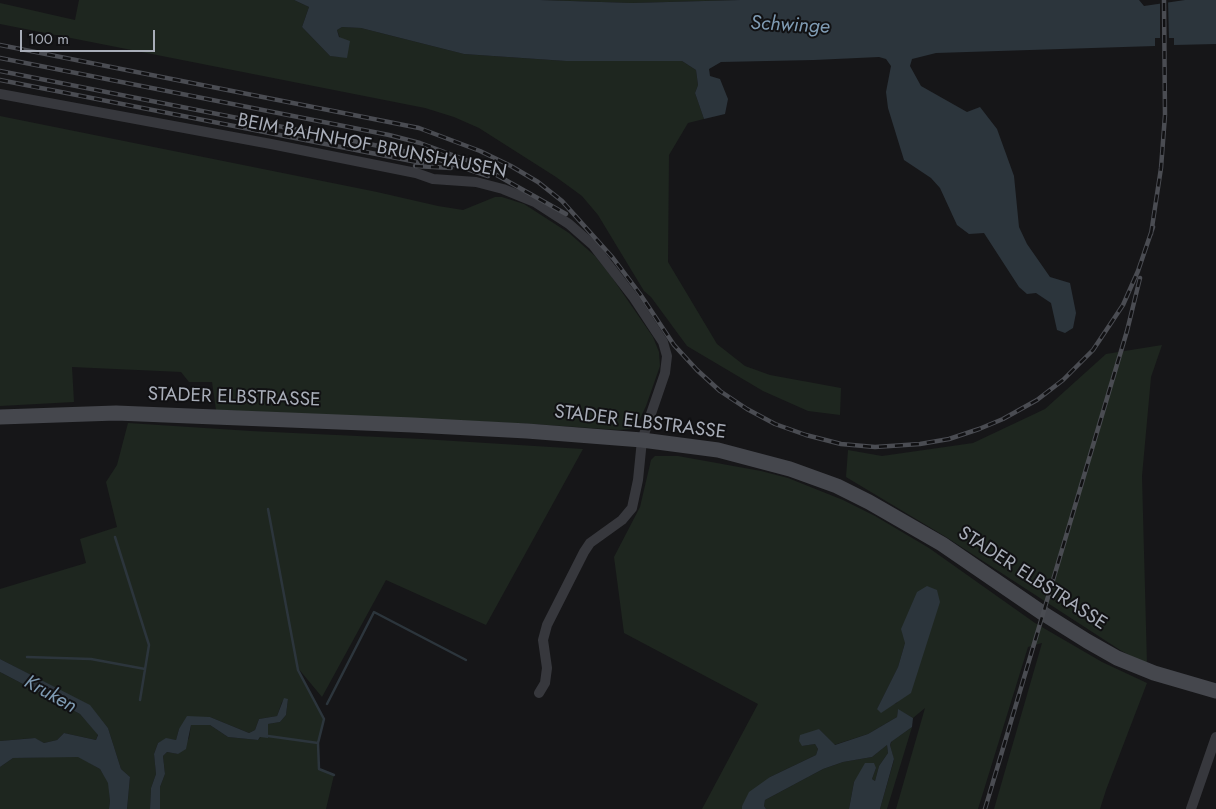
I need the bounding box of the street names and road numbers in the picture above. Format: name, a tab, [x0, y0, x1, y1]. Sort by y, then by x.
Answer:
street label: BEIM BAHNHOF BRUNSHAUSEN	[236, 110, 508, 184]
street label: STADER ELBSTRASSE	[147, 384, 321, 412]
street label: STADER ELBSTRASSE	[553, 401, 727, 445]
street label: STADER ELBSTRASSE	[953, 522, 1111, 636]

